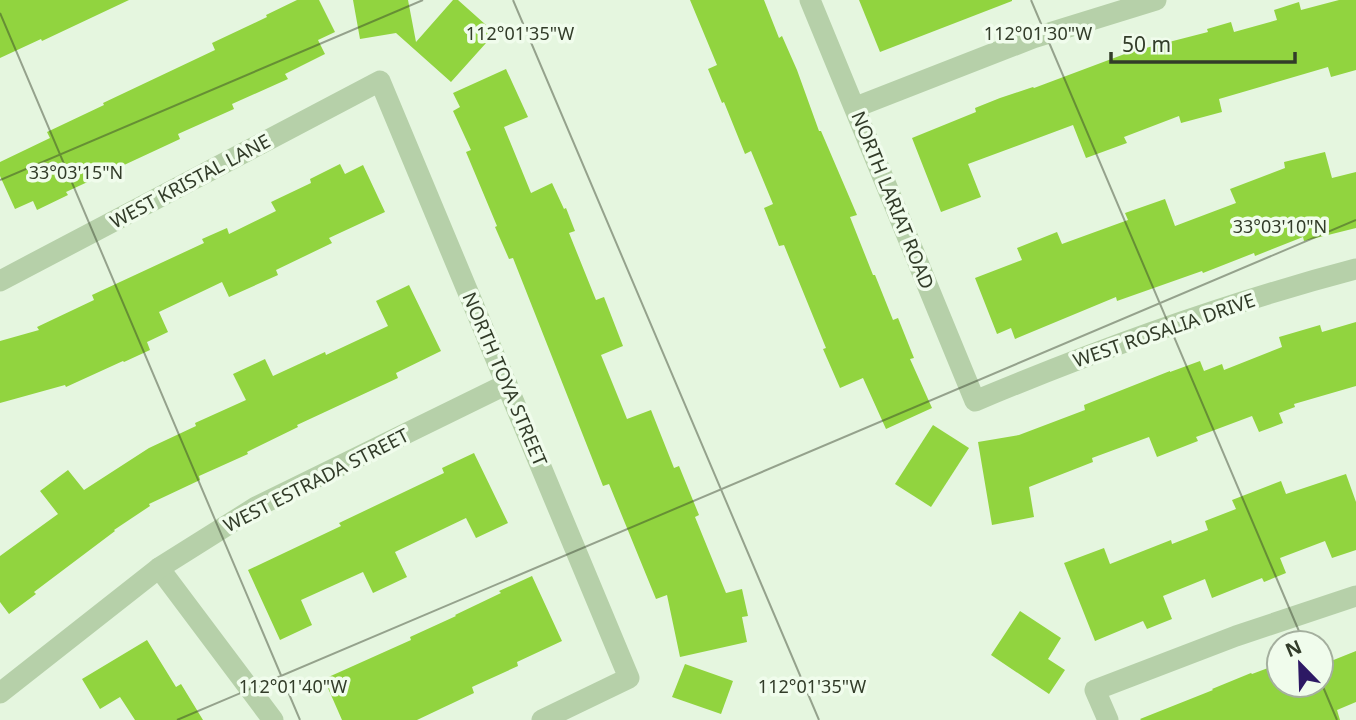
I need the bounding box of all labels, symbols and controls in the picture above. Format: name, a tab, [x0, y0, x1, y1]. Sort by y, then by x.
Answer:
text: 112°01'35"W	[466, 21, 574, 45]
text: 112°01'30"W	[984, 21, 1092, 45]
scale bar	[1111, 21, 1295, 65]
text: 50 m	[1122, 30, 1171, 58]
street label: NORTH LARIAT ROAD	[845, 107, 941, 293]
street label: WEST KRISTAL LANE	[105, 128, 275, 234]
text: 33°03'15"N	[29, 160, 123, 184]
text: 33°03'10"N	[1233, 214, 1327, 238]
street label: WEST ROSALIA DRIVE	[1069, 287, 1259, 373]
street label: NORTH TOYA STREET	[457, 288, 554, 470]
street label: WEST ESTRADA STREET	[219, 422, 414, 538]
north arrow	[1265, 629, 1335, 699]
text: N	[1281, 633, 1306, 663]
text: 112°01'40"W	[239, 674, 347, 698]
text: 112°01'35"W	[758, 674, 866, 698]

